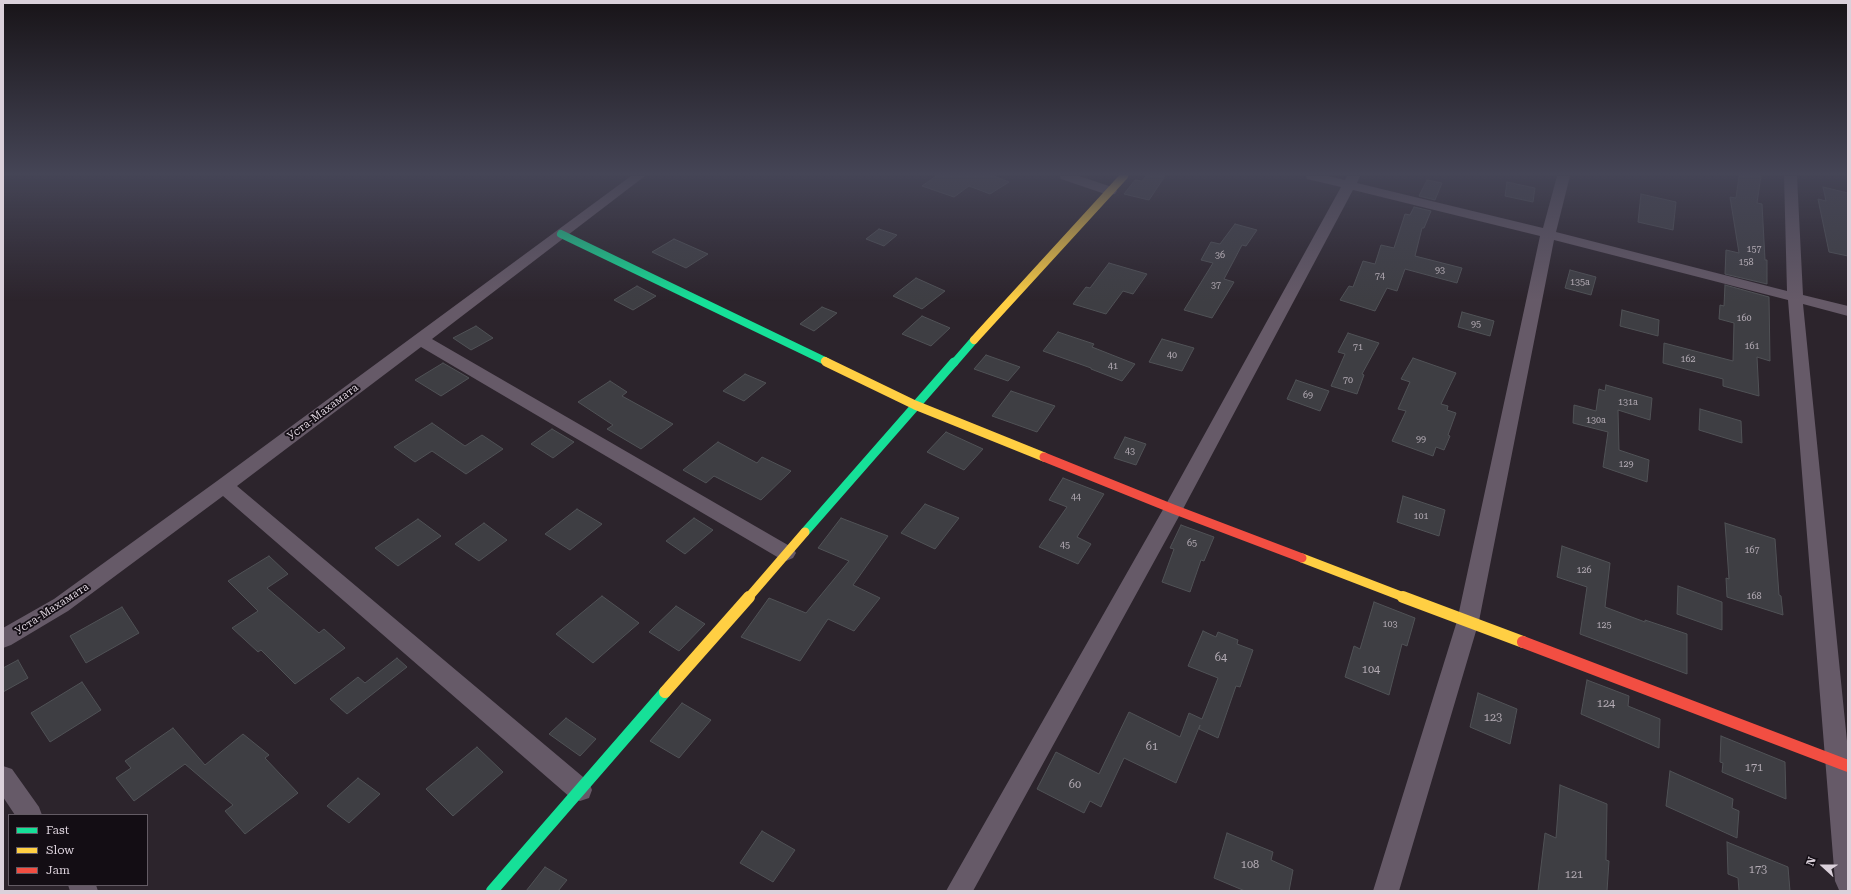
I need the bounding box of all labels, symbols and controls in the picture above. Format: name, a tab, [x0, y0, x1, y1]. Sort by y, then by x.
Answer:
house number: 157	[1746, 244, 1762, 254]
house number: 36	[1215, 250, 1225, 260]
house number: 158	[1738, 257, 1754, 267]
house number: 93	[1435, 265, 1445, 275]
house number: 74	[1375, 271, 1385, 281]
house number: 135а	[1570, 277, 1590, 287]
house number: 37	[1211, 280, 1221, 290]
house number: 160	[1736, 313, 1752, 323]
house number: 95	[1471, 319, 1481, 329]
house number: 161	[1744, 341, 1760, 351]
house number: 71	[1353, 342, 1363, 352]
house number: 40	[1167, 350, 1177, 360]
house number: 162	[1680, 354, 1696, 364]
house number: 41	[1108, 361, 1118, 371]
house number: 70	[1343, 375, 1353, 385]
street label: Уста-Махамата	[285, 381, 361, 443]
house number: 69	[1303, 390, 1313, 400]
house number: 131а	[1618, 397, 1638, 407]
house number: 130а	[1586, 415, 1606, 425]
house number: 99	[1416, 434, 1426, 444]
house number: 43	[1125, 446, 1135, 456]
house number: 129	[1618, 459, 1634, 469]
house number: 44	[1071, 492, 1081, 502]
house number: 101	[1413, 511, 1429, 521]
house number: 65	[1187, 538, 1197, 548]
house number: 45	[1060, 540, 1070, 550]
house number: 167	[1744, 545, 1760, 555]
house number: 126	[1576, 565, 1592, 575]
street label: Уста-Махамата	[13, 580, 91, 638]
house number: 168	[1746, 591, 1762, 601]
house number: 103	[1382, 619, 1398, 629]
house number: 125	[1596, 620, 1612, 630]
house number: 64	[1215, 651, 1227, 665]
house number: 104	[1362, 663, 1380, 677]
house number: 124	[1597, 697, 1615, 711]
house number: 123	[1484, 711, 1502, 725]
house number: 61	[1146, 740, 1158, 754]
house number: 171	[1745, 761, 1763, 775]
house number: 60	[1069, 778, 1081, 792]
legend	[8, 814, 148, 886]
text: Fast	[46, 823, 69, 837]
text: Slow	[46, 843, 74, 857]
north arrow	[1803, 846, 1843, 886]
text: N	[1804, 855, 1819, 868]
house number: 108	[1241, 858, 1259, 872]
text: Jam	[46, 863, 70, 877]
house number: 173	[1749, 863, 1767, 877]
house number: 121	[1565, 868, 1583, 882]

